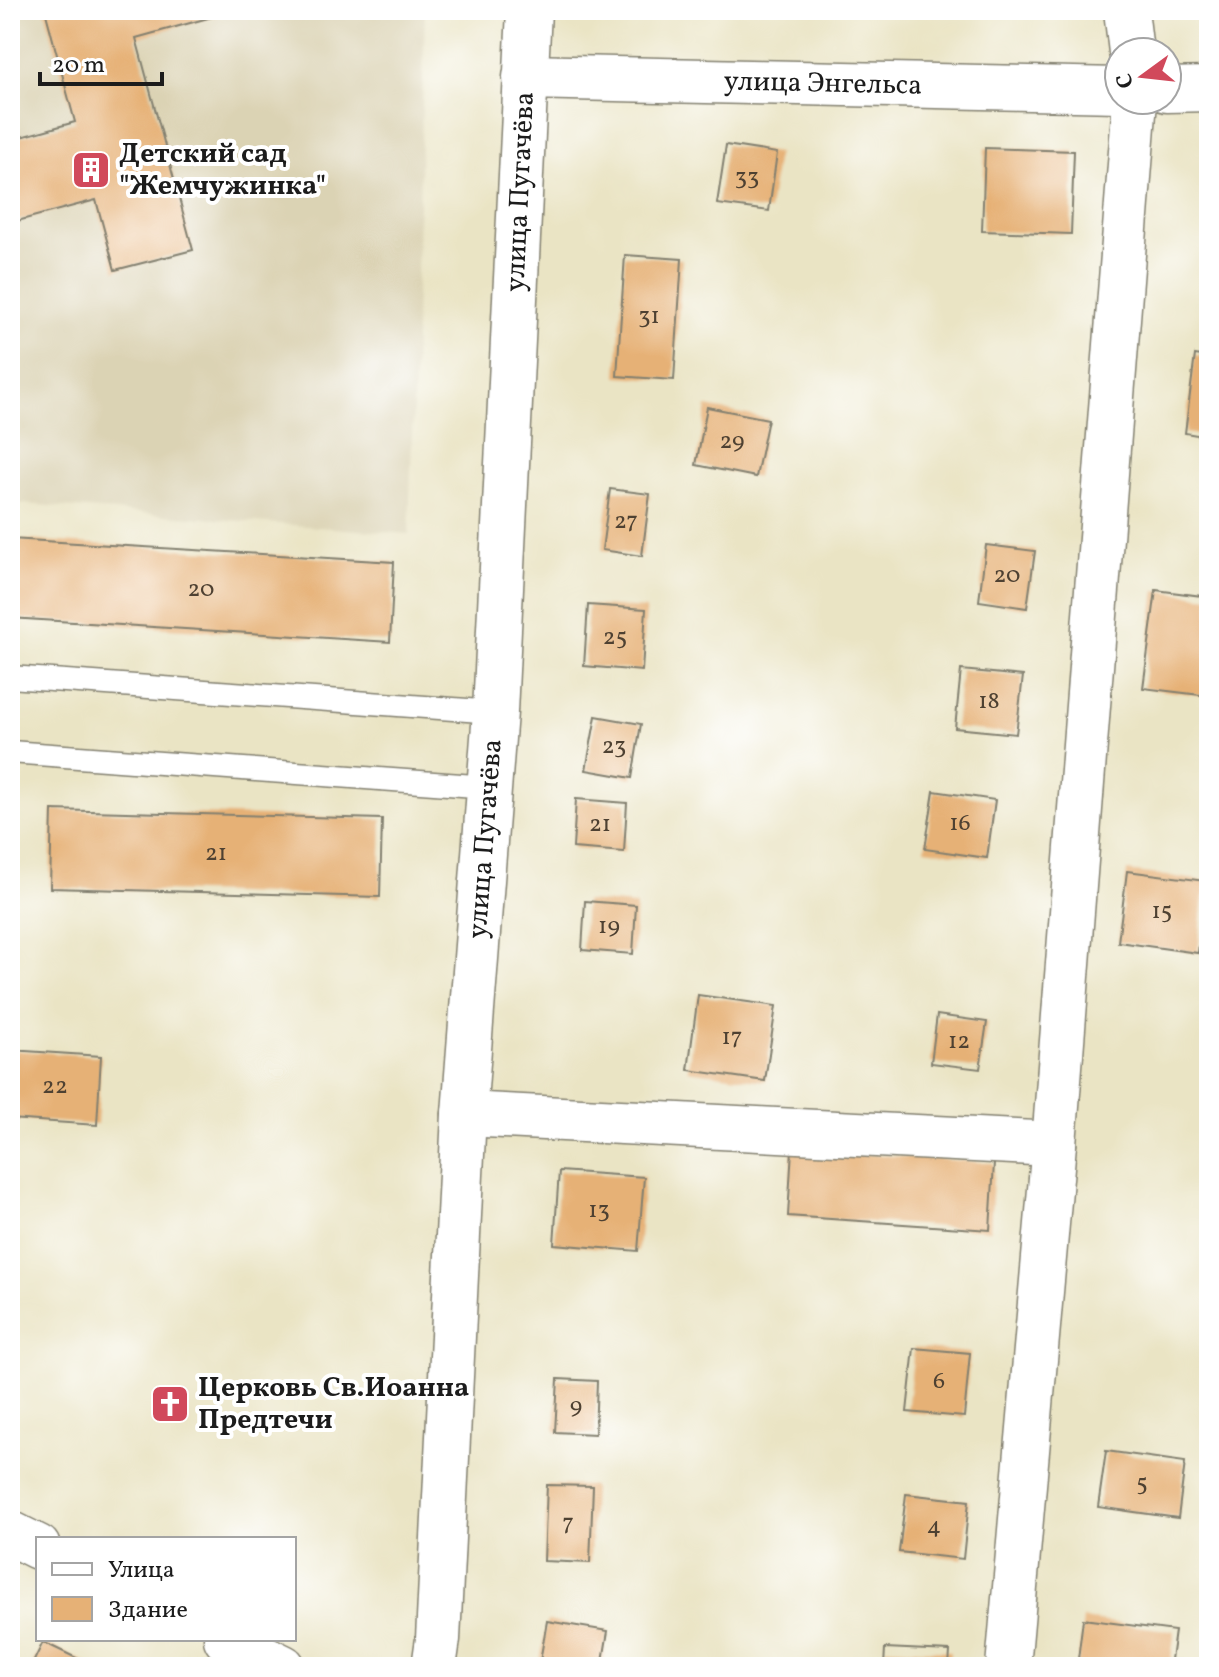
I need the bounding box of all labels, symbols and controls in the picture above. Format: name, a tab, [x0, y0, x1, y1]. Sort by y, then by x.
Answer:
scale bar	[40, 36, 162, 86]
north arrow	[1103, 36, 1183, 116]
text: 20 m	[52, 49, 105, 83]
street label: улица Энгельса	[723, 62, 923, 105]
text: С	[1109, 70, 1143, 91]
street label: улица Пугачёва	[496, 91, 545, 293]
place label: Детский сад "Жемчужинка"	[119, 135, 326, 206]
building icon: Детский сад "Жемчужинка"	[70, 149, 112, 191]
house number: 33	[735, 161, 759, 195]
house number: 31	[638, 300, 660, 334]
house number: 29	[719, 425, 745, 459]
house number: 27	[614, 505, 638, 539]
house number: 20	[993, 559, 1021, 593]
house number: 20	[187, 573, 215, 607]
house number: 25	[603, 621, 627, 655]
house number: 18	[978, 685, 1000, 719]
house number: 23	[602, 730, 626, 764]
street label: улица Пугачёва	[458, 737, 512, 940]
house number: 16	[949, 807, 971, 841]
house number: 21	[589, 808, 611, 842]
house number: 21	[205, 837, 227, 871]
house number: 15	[1152, 895, 1172, 929]
house number: 19	[598, 910, 620, 944]
house number: 17	[722, 1021, 742, 1055]
house number: 12	[948, 1025, 970, 1059]
house number: 22	[42, 1070, 68, 1104]
house number: 13	[588, 1194, 610, 1228]
house number: 6	[933, 1365, 945, 1399]
place label: Церковь Св.Иоанна Предтечи	[198, 1369, 469, 1440]
church icon: Церковь Св.Иоанна Предтечи	[149, 1383, 191, 1425]
house number: 9	[570, 1390, 582, 1424]
house number: 5	[1136, 1467, 1148, 1501]
house number: 7	[562, 1507, 574, 1541]
house number: 4	[927, 1510, 941, 1544]
legend	[36, 1537, 296, 1641]
text: Улица	[108, 1554, 175, 1588]
text: Здание	[108, 1594, 188, 1628]

